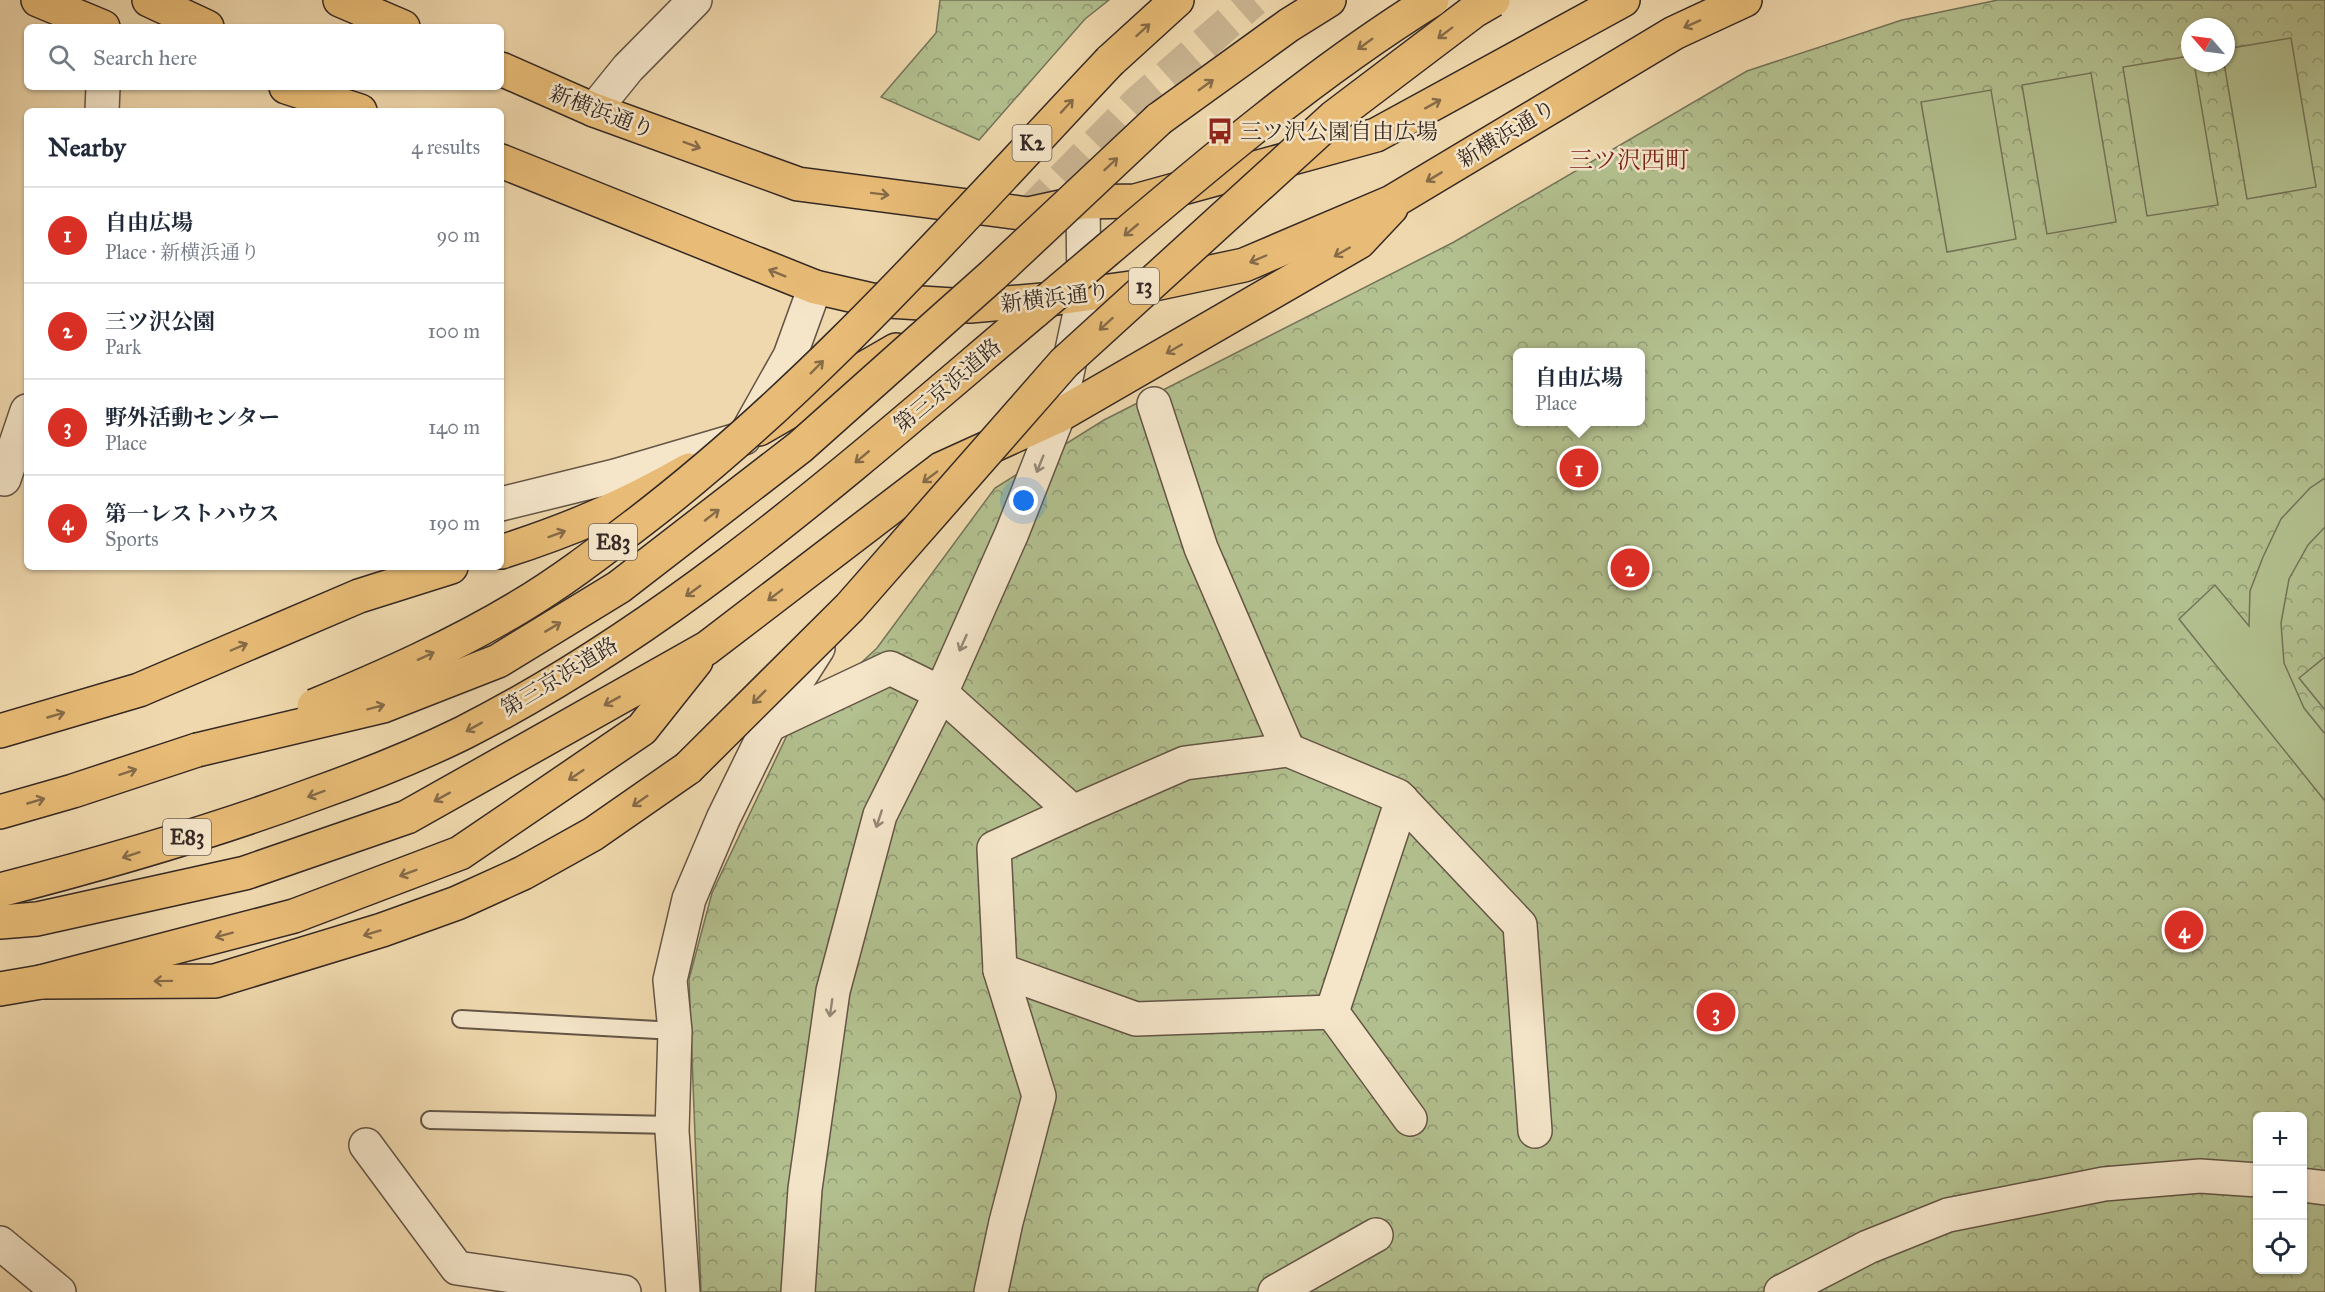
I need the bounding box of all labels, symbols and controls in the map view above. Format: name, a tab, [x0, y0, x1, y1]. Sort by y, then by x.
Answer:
north arrow	[2181, 18, 2235, 72]
one-way arrow	[1684, 19, 1702, 31]
search box	[24, 24, 504, 90]
one-way arrow	[1135, 24, 1150, 38]
one-way arrow	[1437, 27, 1453, 40]
one-way arrow	[1358, 37, 1374, 50]
icon: search	[45, 41, 78, 74]
text: Search here	[93, 44, 197, 71]
one-way arrow	[1198, 78, 1214, 91]
street label: 新横浜通り	[546, 79, 658, 144]
street label: 新横浜通り	[1452, 94, 1560, 173]
one-way arrow	[1424, 98, 1441, 110]
one-way arrow	[1060, 99, 1074, 114]
bus stop icon: 三ツ沢公園自由広場	[1205, 116, 1235, 146]
place label: 三ツ沢公園自由広場	[1240, 118, 1438, 145]
road number: K2	[1012, 125, 1052, 161]
text: Nearby	[48, 131, 126, 163]
text: 4 results	[411, 135, 480, 159]
one-way arrow	[682, 140, 701, 151]
district label: 三ツ沢西町	[1569, 145, 1689, 175]
one-way arrow	[1103, 157, 1118, 172]
one-way arrow	[1426, 171, 1443, 183]
one-way arrow	[869, 189, 889, 200]
text: 自由広場	[105, 209, 193, 236]
text: 1	[64, 223, 71, 247]
text: 90 m	[437, 223, 480, 247]
one-way arrow	[1123, 224, 1139, 237]
text: Place · 新横浜通り	[105, 240, 260, 264]
one-way arrow	[1334, 246, 1351, 258]
one-way arrow	[1249, 254, 1267, 265]
one-way arrow	[769, 266, 787, 277]
road number: 13	[1129, 268, 1159, 304]
street label: 新横浜通り	[999, 277, 1111, 318]
text: 三ツ沢公園	[105, 308, 215, 335]
one-way arrow	[1099, 317, 1114, 331]
text: 2	[63, 319, 72, 343]
text: 100 m	[428, 319, 480, 343]
street label: 第三京浜道路	[888, 333, 1007, 438]
text: Park	[105, 335, 141, 359]
one-way arrow	[1166, 343, 1183, 355]
popup	[1513, 348, 1645, 426]
one-way arrow	[810, 360, 825, 375]
text: 自由広場	[1535, 364, 1623, 391]
text: Place	[1535, 391, 1577, 415]
text: 野外活動センター	[105, 404, 280, 431]
text: 3	[64, 415, 72, 439]
text: 140 m	[428, 415, 480, 439]
text: Place	[105, 431, 147, 455]
pin: 1	[1560, 446, 1598, 490]
one-way arrow	[855, 450, 870, 464]
one-way arrow	[1033, 454, 1044, 472]
one-way arrow	[922, 470, 938, 483]
your location	[1009, 486, 1038, 515]
text: 第一レストハウス	[105, 500, 279, 527]
one-way arrow	[704, 508, 720, 521]
text: 4	[62, 511, 73, 535]
text: 190 m	[429, 511, 480, 535]
road number: E83	[589, 524, 637, 560]
text: Sports	[105, 527, 159, 551]
one-way arrow	[547, 527, 566, 538]
pin: 2	[1610, 546, 1650, 590]
one-way arrow	[685, 585, 701, 597]
one-way arrow	[767, 589, 783, 602]
one-way arrow	[544, 621, 561, 633]
street label: 第三京浜道路	[496, 631, 623, 722]
one-way arrow	[957, 633, 968, 652]
one-way arrow	[229, 641, 247, 652]
one-way arrow	[416, 650, 434, 662]
one-way arrow	[751, 690, 766, 705]
one-way arrow	[604, 695, 621, 707]
one-way arrow	[366, 701, 385, 712]
one-way arrow	[46, 709, 65, 720]
one-way arrow	[465, 722, 483, 733]
one-way arrow	[118, 766, 137, 777]
one-way arrow	[568, 769, 584, 781]
one-way arrow	[308, 789, 326, 800]
one-way arrow	[434, 791, 451, 803]
one-way arrow	[27, 795, 46, 806]
one-way arrow	[632, 795, 648, 807]
one-way arrow	[873, 809, 884, 828]
road number: E83	[163, 819, 211, 855]
one-way arrow	[122, 851, 141, 862]
one-way arrow	[399, 868, 418, 879]
pin: 4	[2164, 908, 2204, 952]
one-way arrow	[363, 928, 382, 939]
one-way arrow	[215, 930, 234, 941]
one-way arrow	[153, 975, 173, 987]
pin: 3	[1696, 990, 1736, 1034]
one-way arrow	[825, 997, 836, 1017]
map controls	[2253, 1112, 2307, 1274]
button: +	[2253, 1112, 2307, 1166]
button: −	[2253, 1166, 2307, 1220]
button: locate	[2253, 1220, 2307, 1274]

